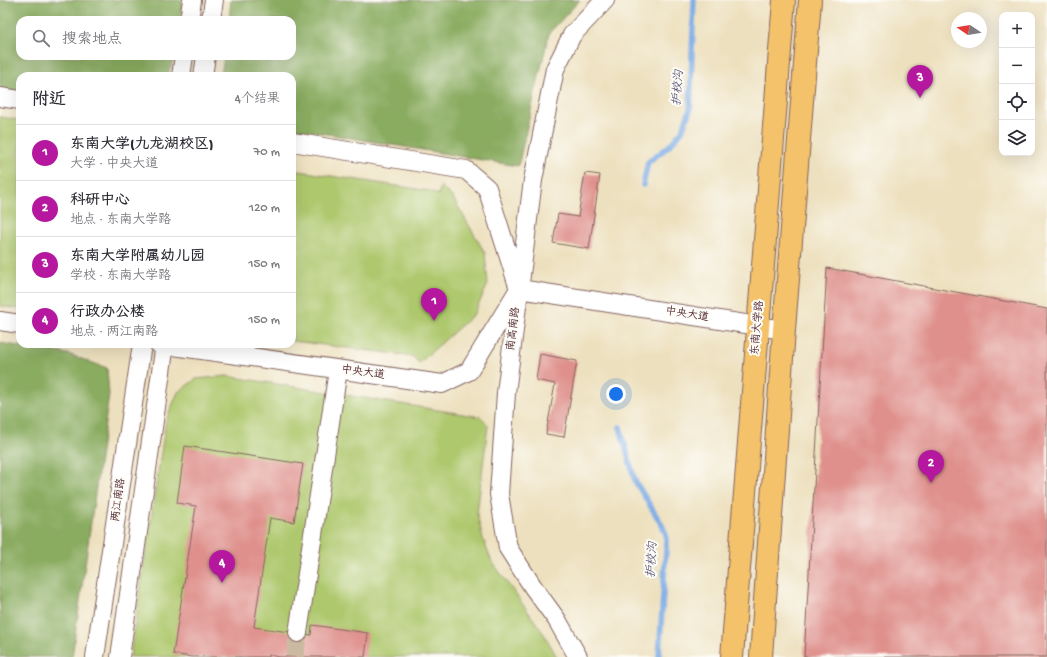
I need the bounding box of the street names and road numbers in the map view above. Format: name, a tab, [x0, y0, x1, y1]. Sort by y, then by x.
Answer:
street label: 东南大学路	[748, 300, 766, 356]
street label: 中央大道	[664, 305, 710, 324]
street label: 南高南路	[503, 306, 523, 352]
street label: 中央大道	[340, 363, 386, 382]
street label: 两江南路	[108, 477, 128, 523]

